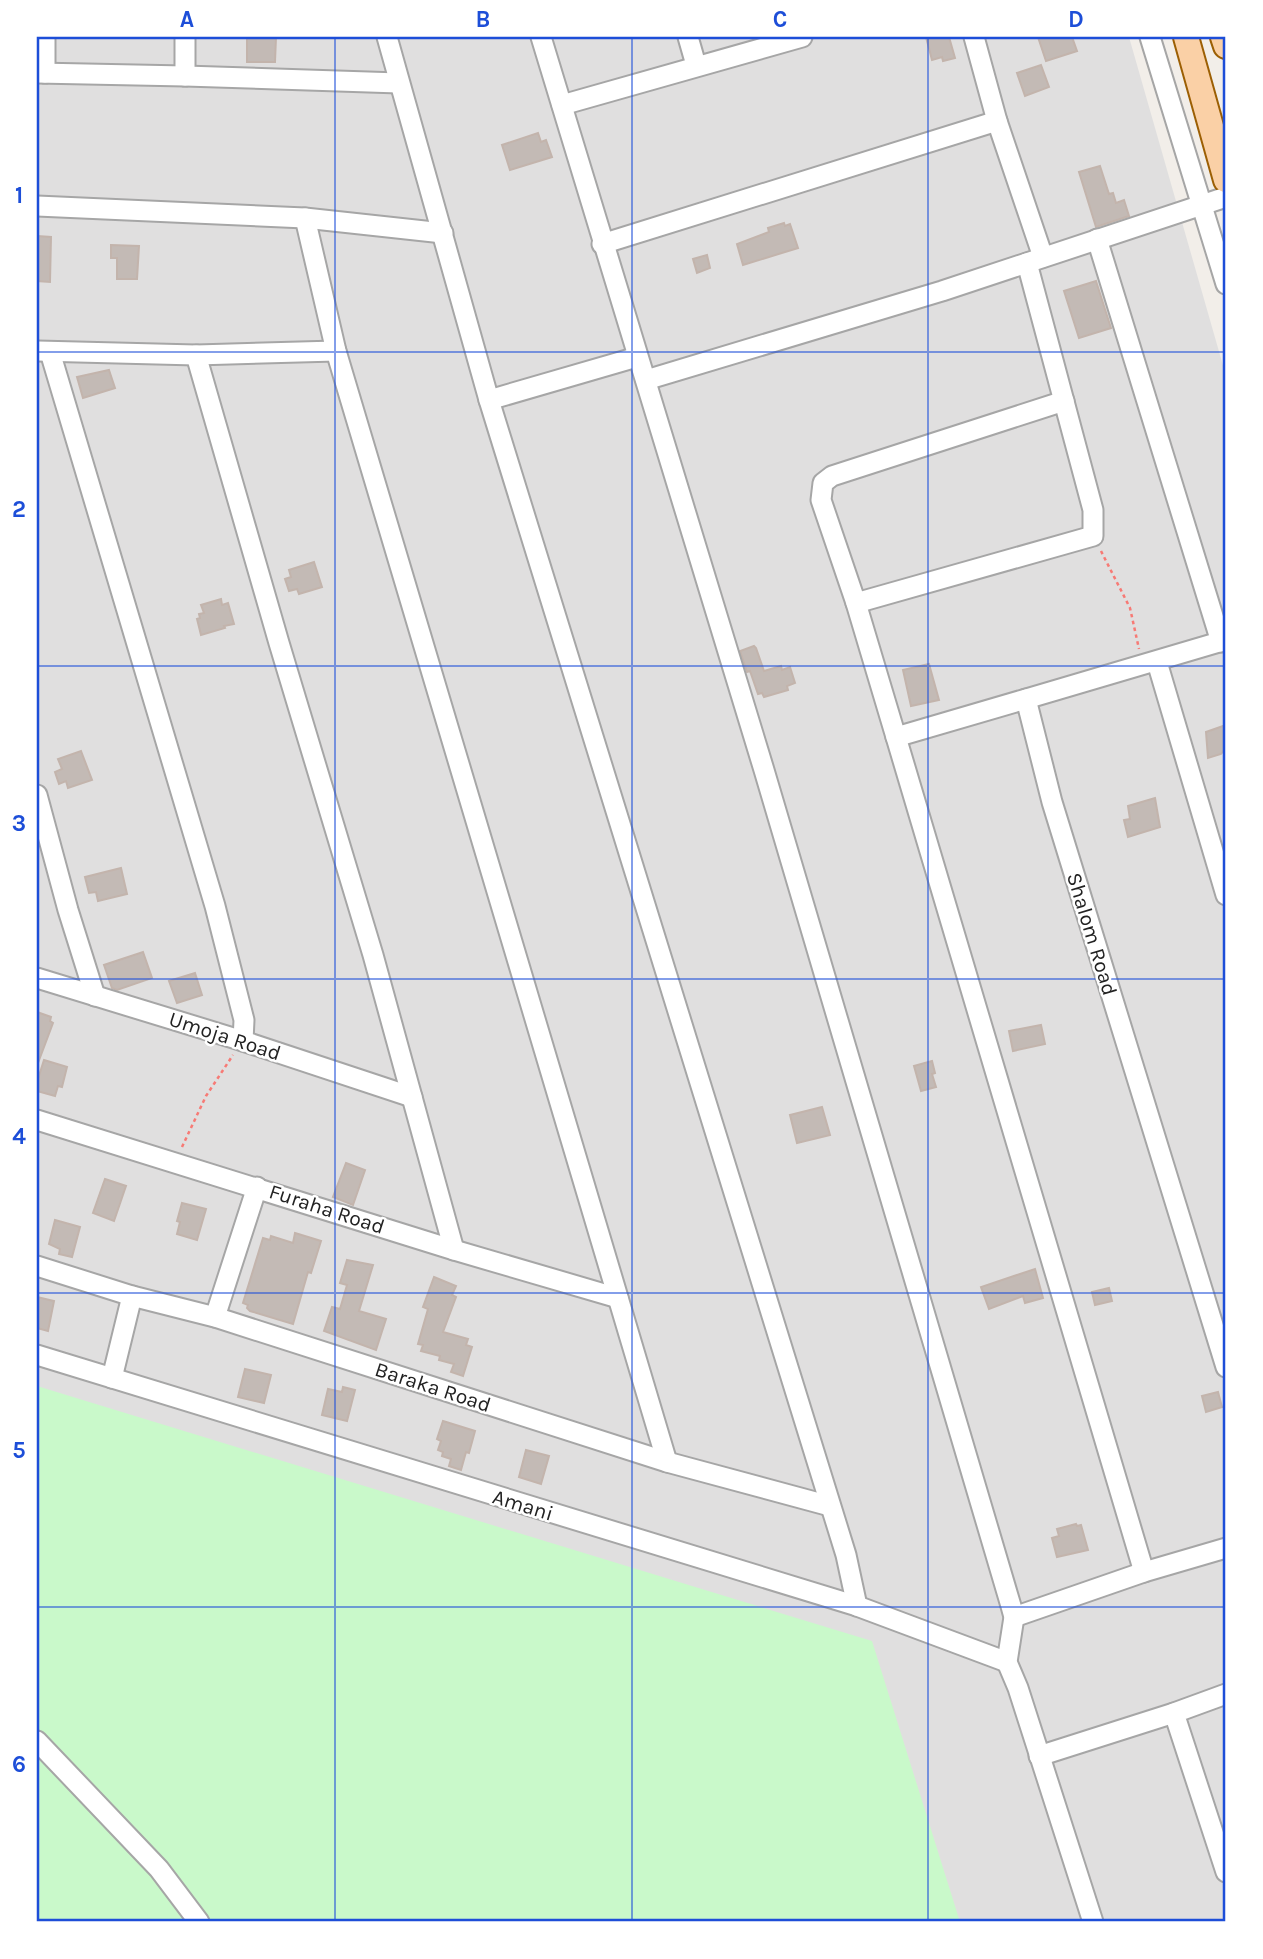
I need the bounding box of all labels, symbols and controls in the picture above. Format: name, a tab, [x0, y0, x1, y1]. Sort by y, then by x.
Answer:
text: A	[180, 6, 194, 33]
text: B	[476, 6, 490, 33]
text: C	[773, 6, 787, 33]
text: D	[1068, 6, 1084, 33]
text: 1	[15, 182, 23, 209]
text: 2	[12, 496, 26, 523]
text: 3	[12, 810, 26, 837]
street label: Shalom Road	[1062, 870, 1122, 998]
street label: Umoja Road	[166, 1007, 284, 1065]
text: 4	[12, 1123, 26, 1150]
street label: Furaha Road	[266, 1179, 388, 1239]
street label: Baraka Road	[372, 1357, 494, 1417]
text: 5	[12, 1437, 26, 1464]
street label: Amani	[490, 1484, 556, 1526]
text: 6	[12, 1751, 26, 1778]

